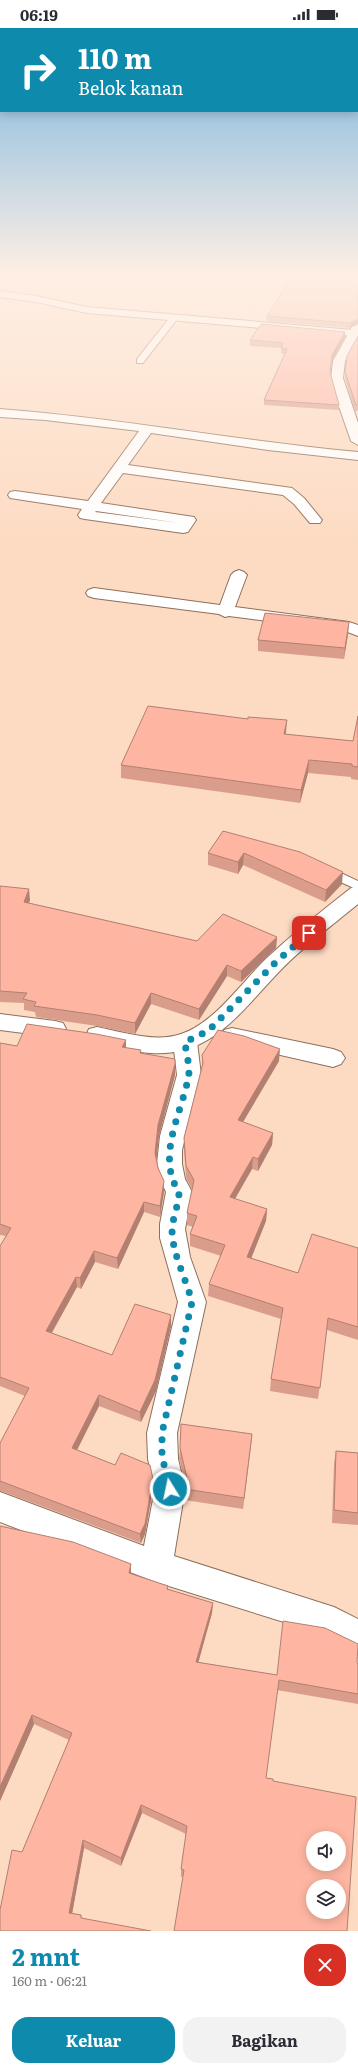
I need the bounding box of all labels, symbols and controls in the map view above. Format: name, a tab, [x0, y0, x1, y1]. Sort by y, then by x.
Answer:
text: 06:19	[20, 3, 58, 26]
text: 110 m	[78, 36, 152, 78]
icon: right	[12, 44, 64, 96]
text: Belok kanan	[78, 74, 183, 101]
pin	[292, 916, 326, 950]
icon: arrive	[298, 922, 320, 944]
position arrow	[149, 1468, 191, 1510]
map controls	[306, 1831, 346, 1919]
button: sound	[306, 1831, 346, 1871]
button: layers	[306, 1879, 346, 1919]
text: 2 mnt	[12, 1938, 80, 1973]
button: close	[304, 1944, 346, 1986]
text: 160 m · 06:21	[12, 1971, 87, 1990]
button: Keluar	[12, 2017, 175, 2063]
button: Bagikan	[183, 2017, 346, 2063]

